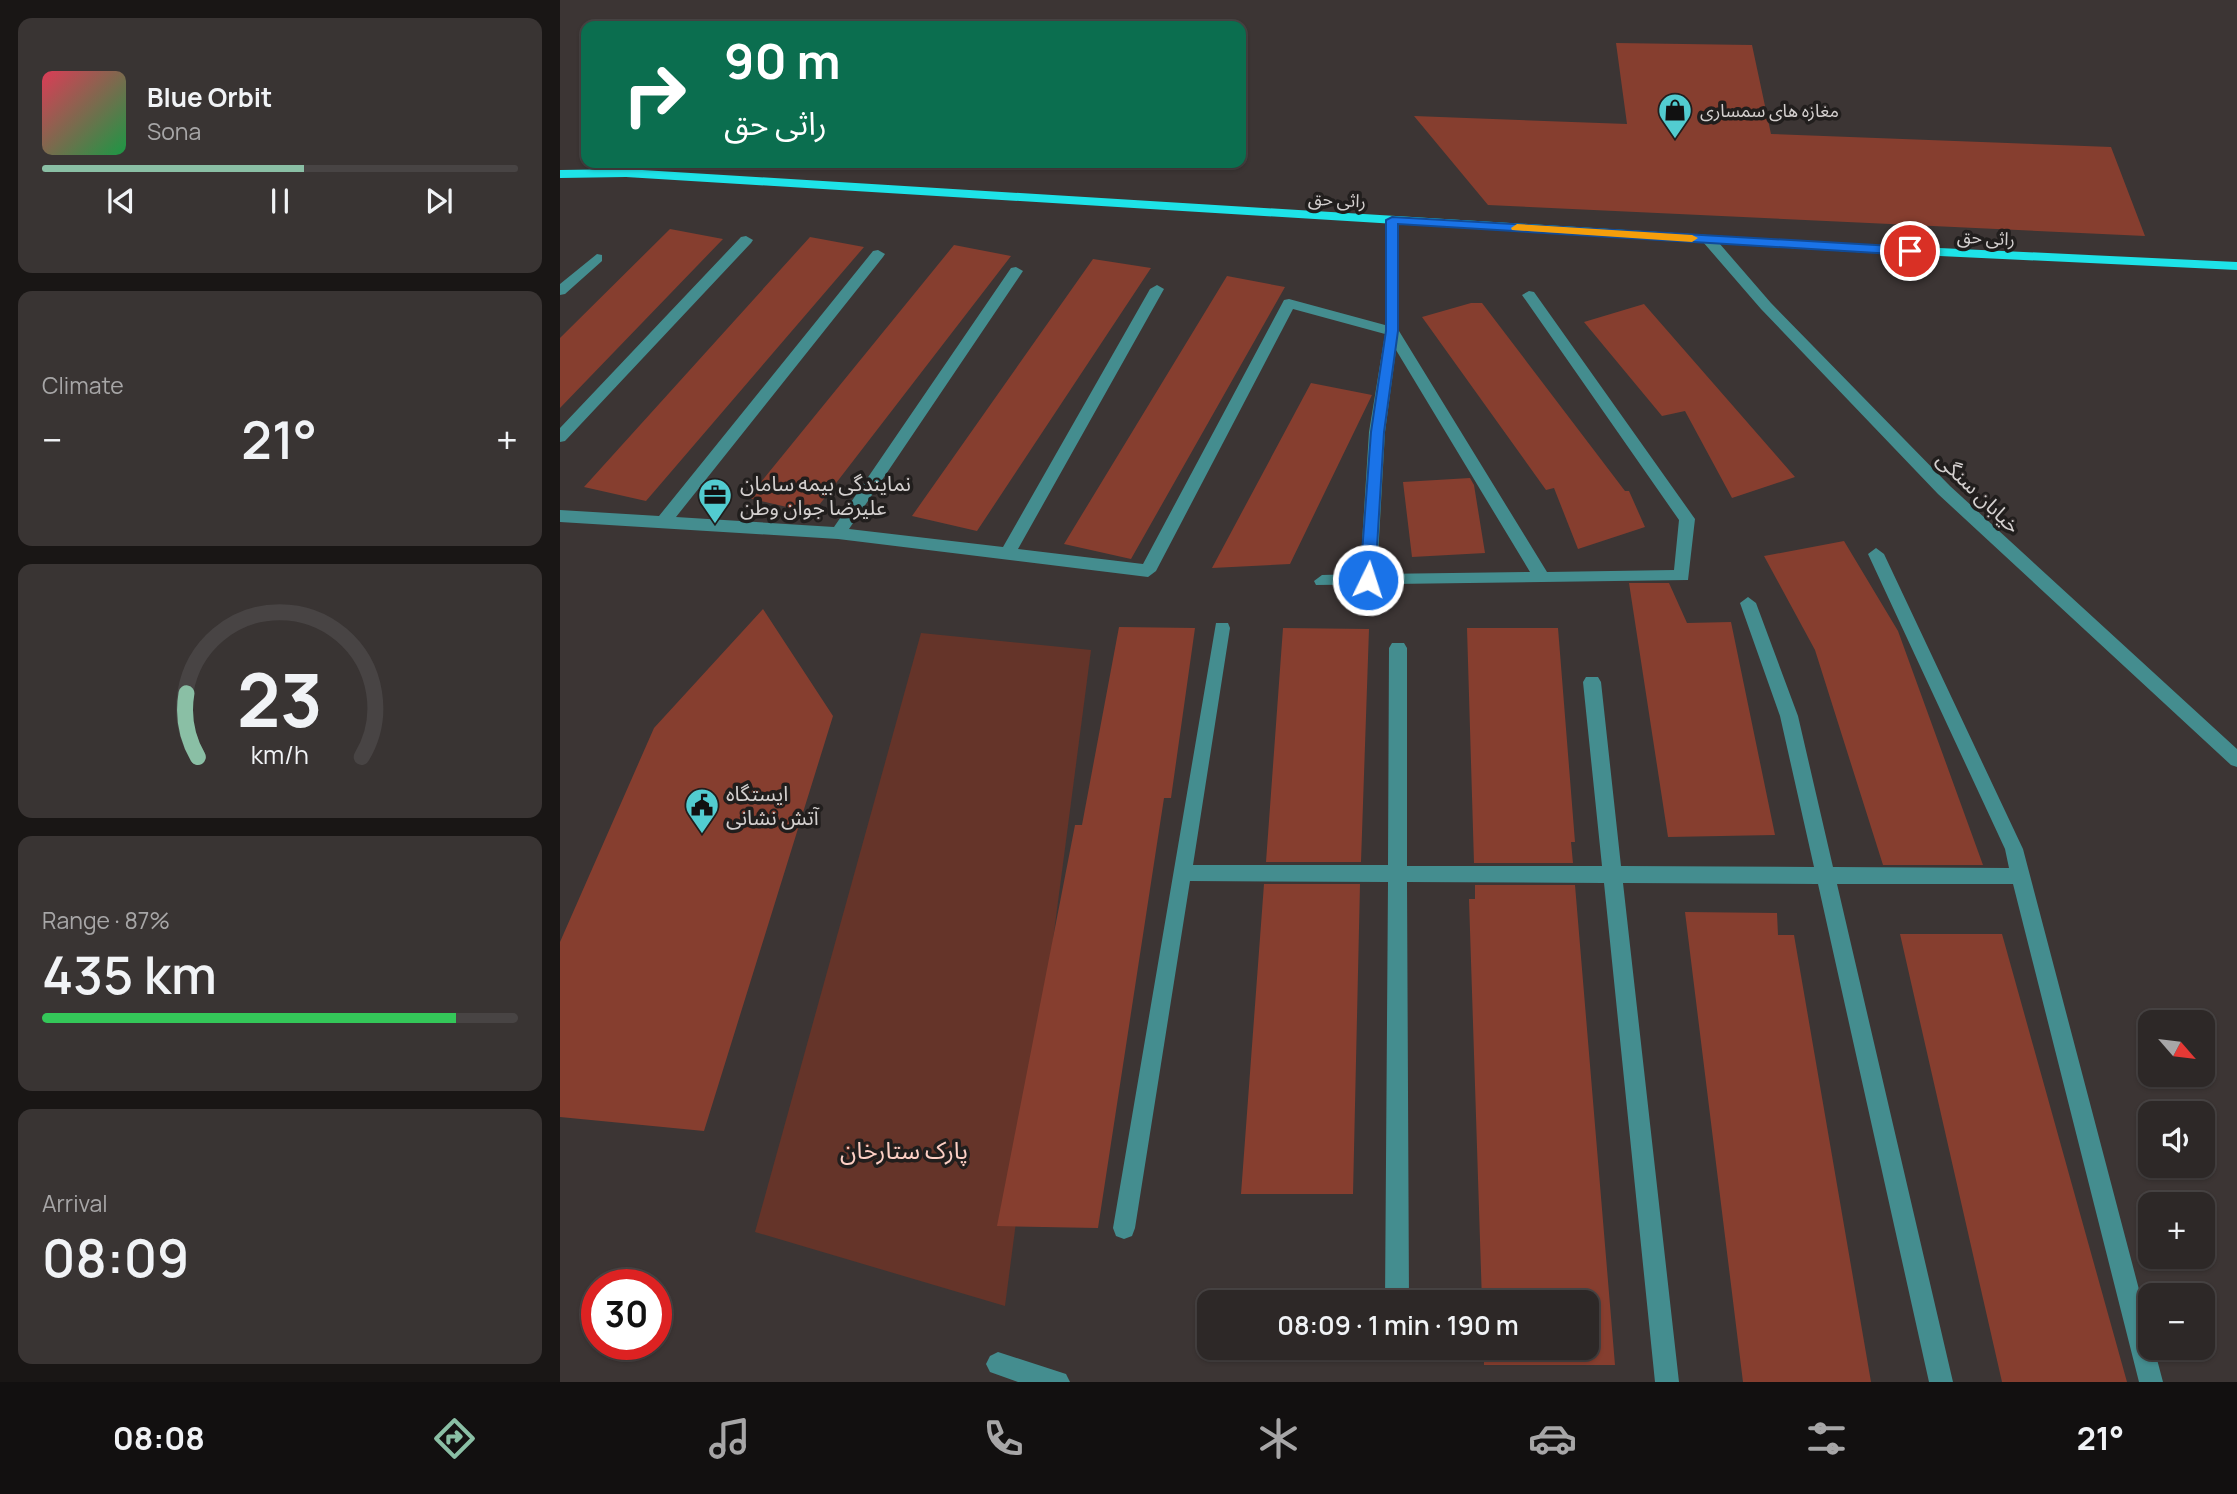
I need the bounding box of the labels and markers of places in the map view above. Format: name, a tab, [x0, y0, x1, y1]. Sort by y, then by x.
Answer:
shop icon: مغازه های سمساری	[1656, 91, 1694, 140]
place label: مغازه های سمساری	[1700, 98, 1839, 122]
pin	[1880, 221, 1940, 281]
place label: نمایندگی بیمه سامان علیرضا جوان وطن	[740, 469, 911, 521]
office icon: نمایندگی بیمه سامان علیرضا جوان وطن	[696, 476, 734, 525]
place label: ایستگاه آتش نشانی	[726, 779, 820, 831]
public building icon: ایستگاه آتش نشانی	[683, 786, 721, 835]

